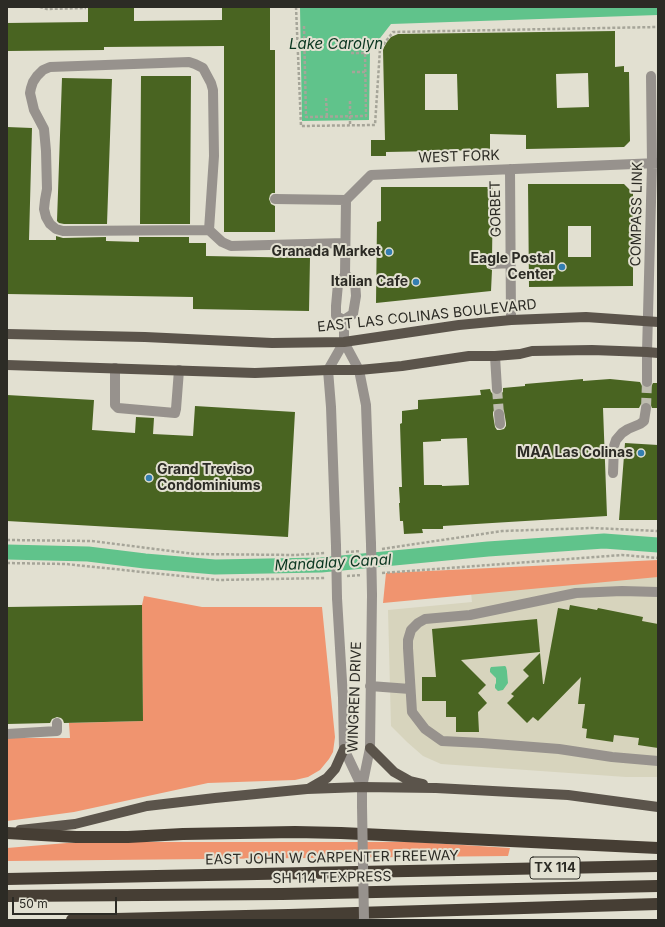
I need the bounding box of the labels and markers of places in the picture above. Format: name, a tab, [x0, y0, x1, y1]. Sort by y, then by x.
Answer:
place label: Granada Market	[271, 244, 381, 260]
marker: Granada Market	[384, 247, 394, 257]
place label: Eagle Postal Center	[471, 251, 554, 284]
marker: Eagle Postal Center	[557, 262, 567, 272]
place label: Italian Cafe	[331, 274, 408, 290]
marker: Italian Cafe	[411, 277, 421, 287]
place label: MAA Las Colinas	[517, 445, 633, 461]
marker: MAA Las Colinas	[636, 448, 646, 458]
place label: Grand Treviso Condominiums	[157, 462, 260, 494]
marker: Grand Treviso Condominiums	[144, 473, 154, 483]

